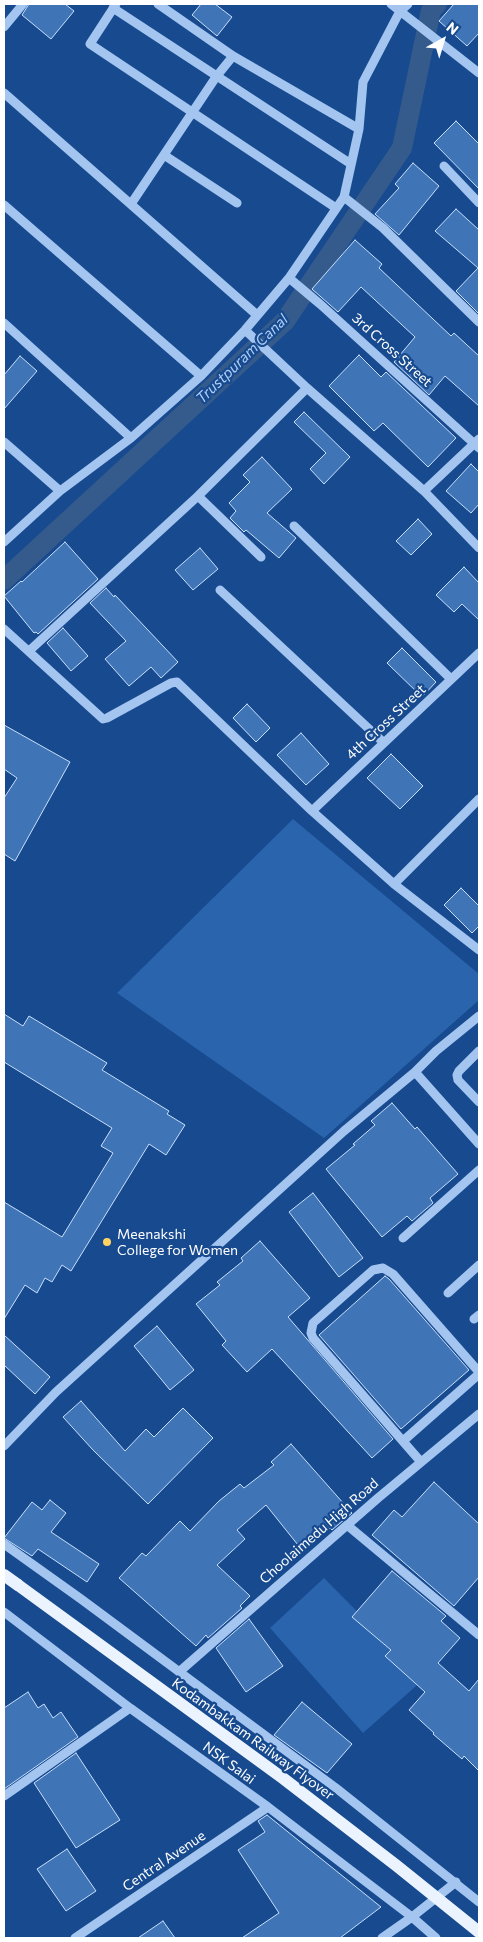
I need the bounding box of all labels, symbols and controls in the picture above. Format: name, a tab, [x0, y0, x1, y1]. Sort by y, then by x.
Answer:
north arrow	[418, 15, 468, 65]
text: N	[443, 18, 462, 38]
street label: 3rd Cross Street	[348, 310, 436, 390]
water label: Trustpuram Canal	[192, 311, 292, 407]
street label: 4th Cross Street	[343, 681, 429, 763]
place label: Meenakshi College for Women	[117, 1226, 238, 1258]
marker: Meenakshi College for Women	[101, 1236, 113, 1248]
street label: Choolaimedu High Road	[256, 1475, 382, 1587]
street label: Kodambakkam Railway Flyover	[169, 1674, 337, 1804]
street label: NSK Salai	[199, 1738, 259, 1788]
street label: Central Avenue	[119, 1827, 209, 1895]

